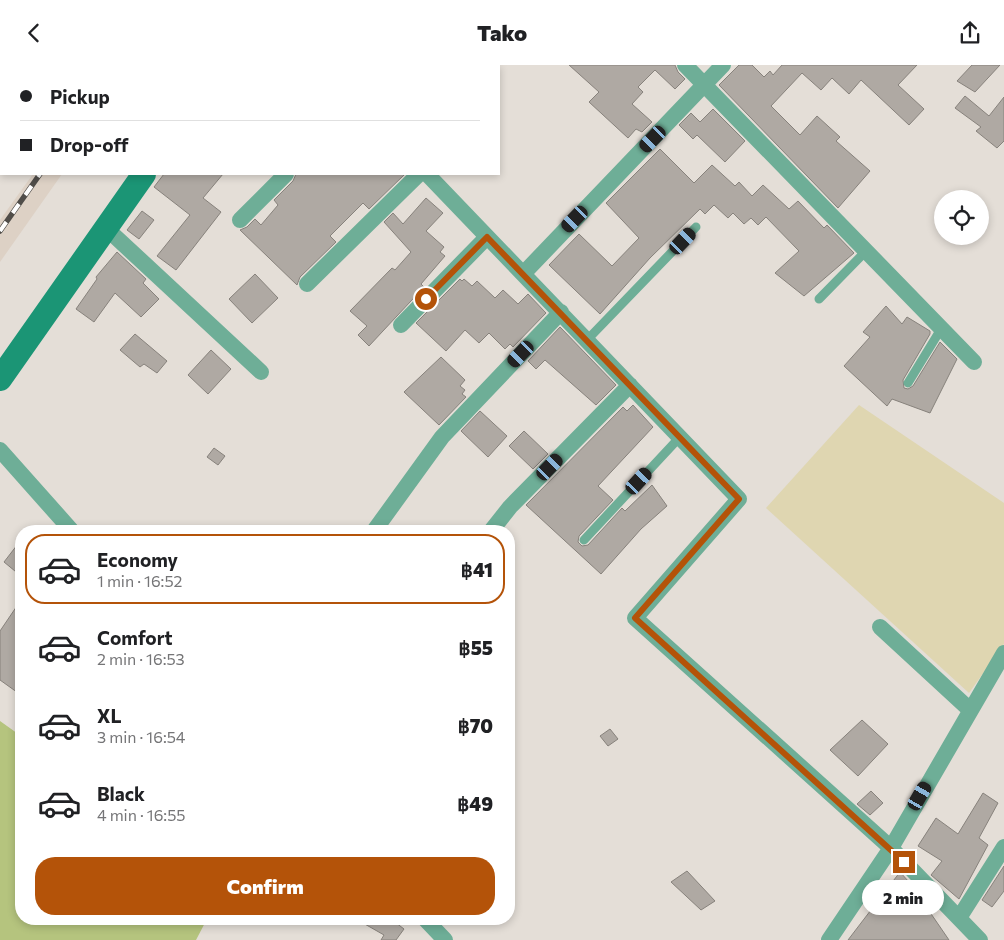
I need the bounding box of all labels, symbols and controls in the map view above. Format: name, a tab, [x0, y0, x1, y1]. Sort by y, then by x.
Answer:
icon: back	[20, 19, 48, 47]
text: Tako	[477, 19, 527, 46]
icon: share	[956, 19, 984, 47]
text: Pickup	[50, 85, 110, 108]
car	[637, 123, 668, 155]
text: Drop-off	[50, 133, 129, 156]
map controls	[934, 190, 989, 245]
button: locate	[934, 190, 989, 245]
car	[559, 203, 590, 235]
car	[667, 225, 698, 257]
route start	[415, 288, 437, 310]
car	[505, 338, 536, 370]
car	[534, 451, 565, 483]
car	[623, 465, 654, 497]
icon: car	[37, 547, 82, 592]
text: Economy	[97, 548, 178, 571]
text: ฿41	[461, 558, 493, 581]
text: 1 min · 16:52	[97, 571, 182, 590]
icon: car	[37, 625, 82, 670]
text: Comfort	[97, 626, 173, 649]
text: ฿55	[459, 636, 493, 659]
text: 2 min · 16:53	[97, 649, 185, 668]
icon: car	[37, 703, 82, 748]
text: XL	[97, 704, 122, 727]
text: ฿70	[458, 714, 493, 737]
text: 3 min · 16:54	[97, 727, 185, 746]
car	[906, 779, 933, 813]
icon: car	[37, 781, 82, 826]
text: Black	[97, 782, 145, 805]
text: ฿49	[457, 792, 493, 815]
text: 4 min · 16:55	[97, 805, 186, 824]
route end	[893, 851, 915, 873]
button: Confirm	[35, 857, 495, 915]
callout: 2 min	[863, 879, 945, 915]
text: 2 min	[883, 888, 923, 907]

